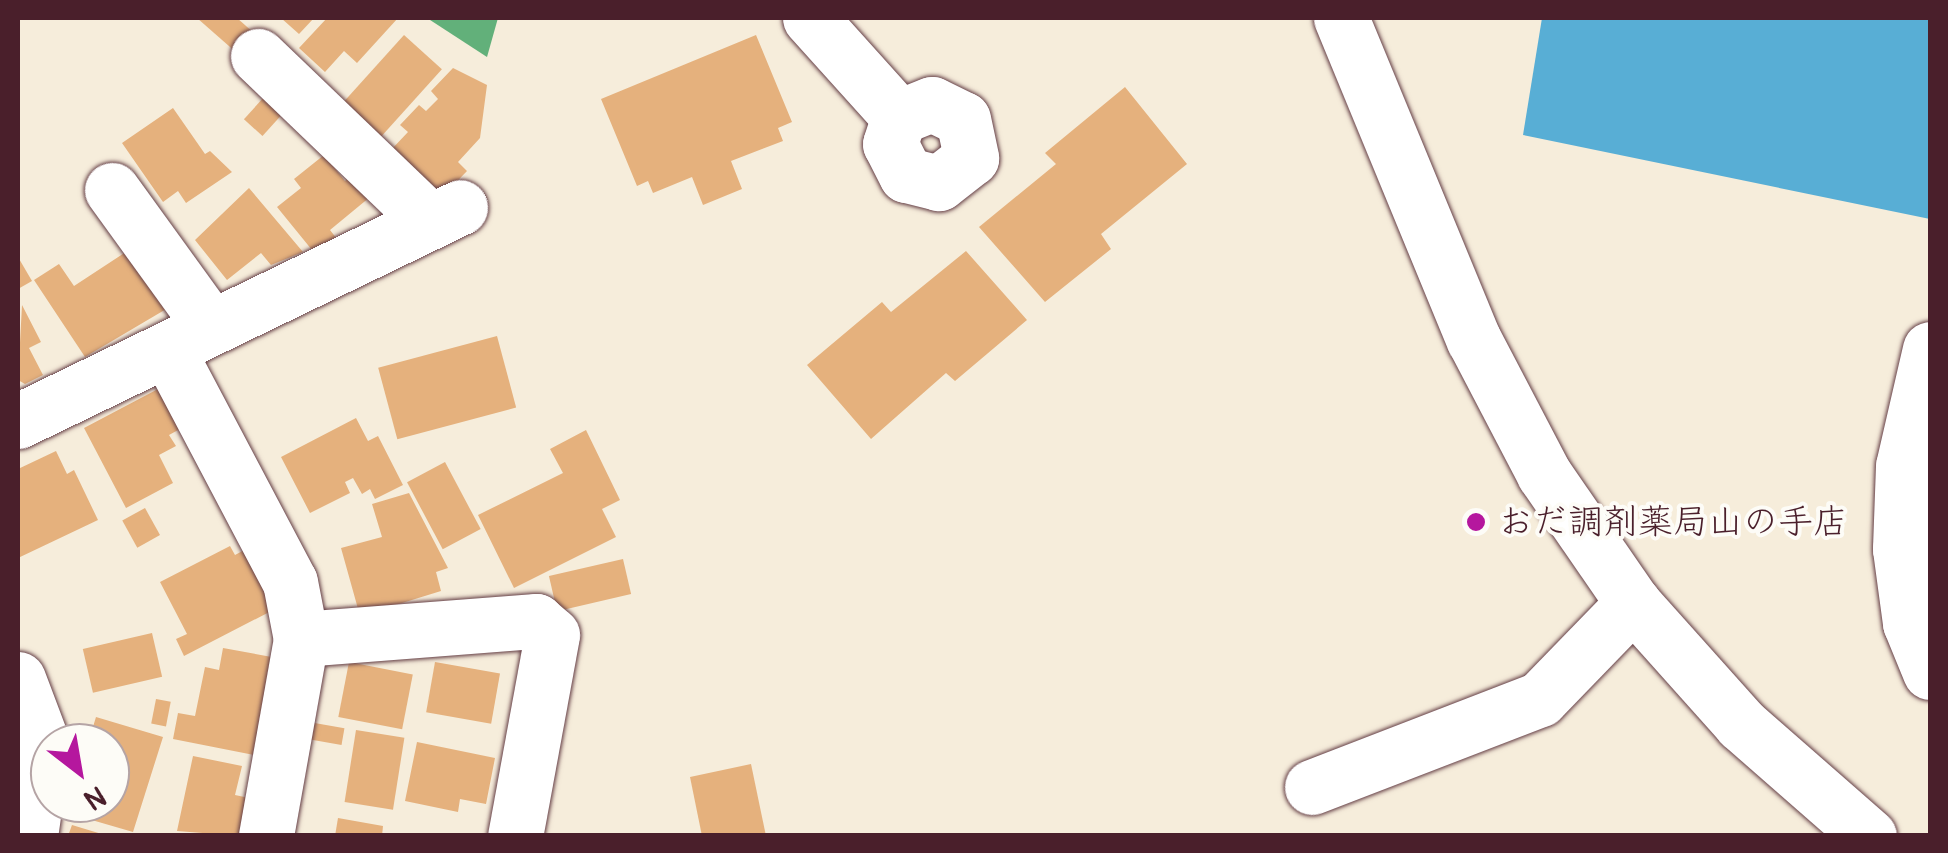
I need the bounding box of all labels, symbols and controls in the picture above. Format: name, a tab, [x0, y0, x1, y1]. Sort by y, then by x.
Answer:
place label: おだ調剤薬局山の手店	[1498, 501, 1848, 543]
marker: おだ調剤薬局山の手店	[1463, 509, 1489, 535]
north arrow	[30, 723, 130, 823]
text: N	[78, 778, 112, 817]

